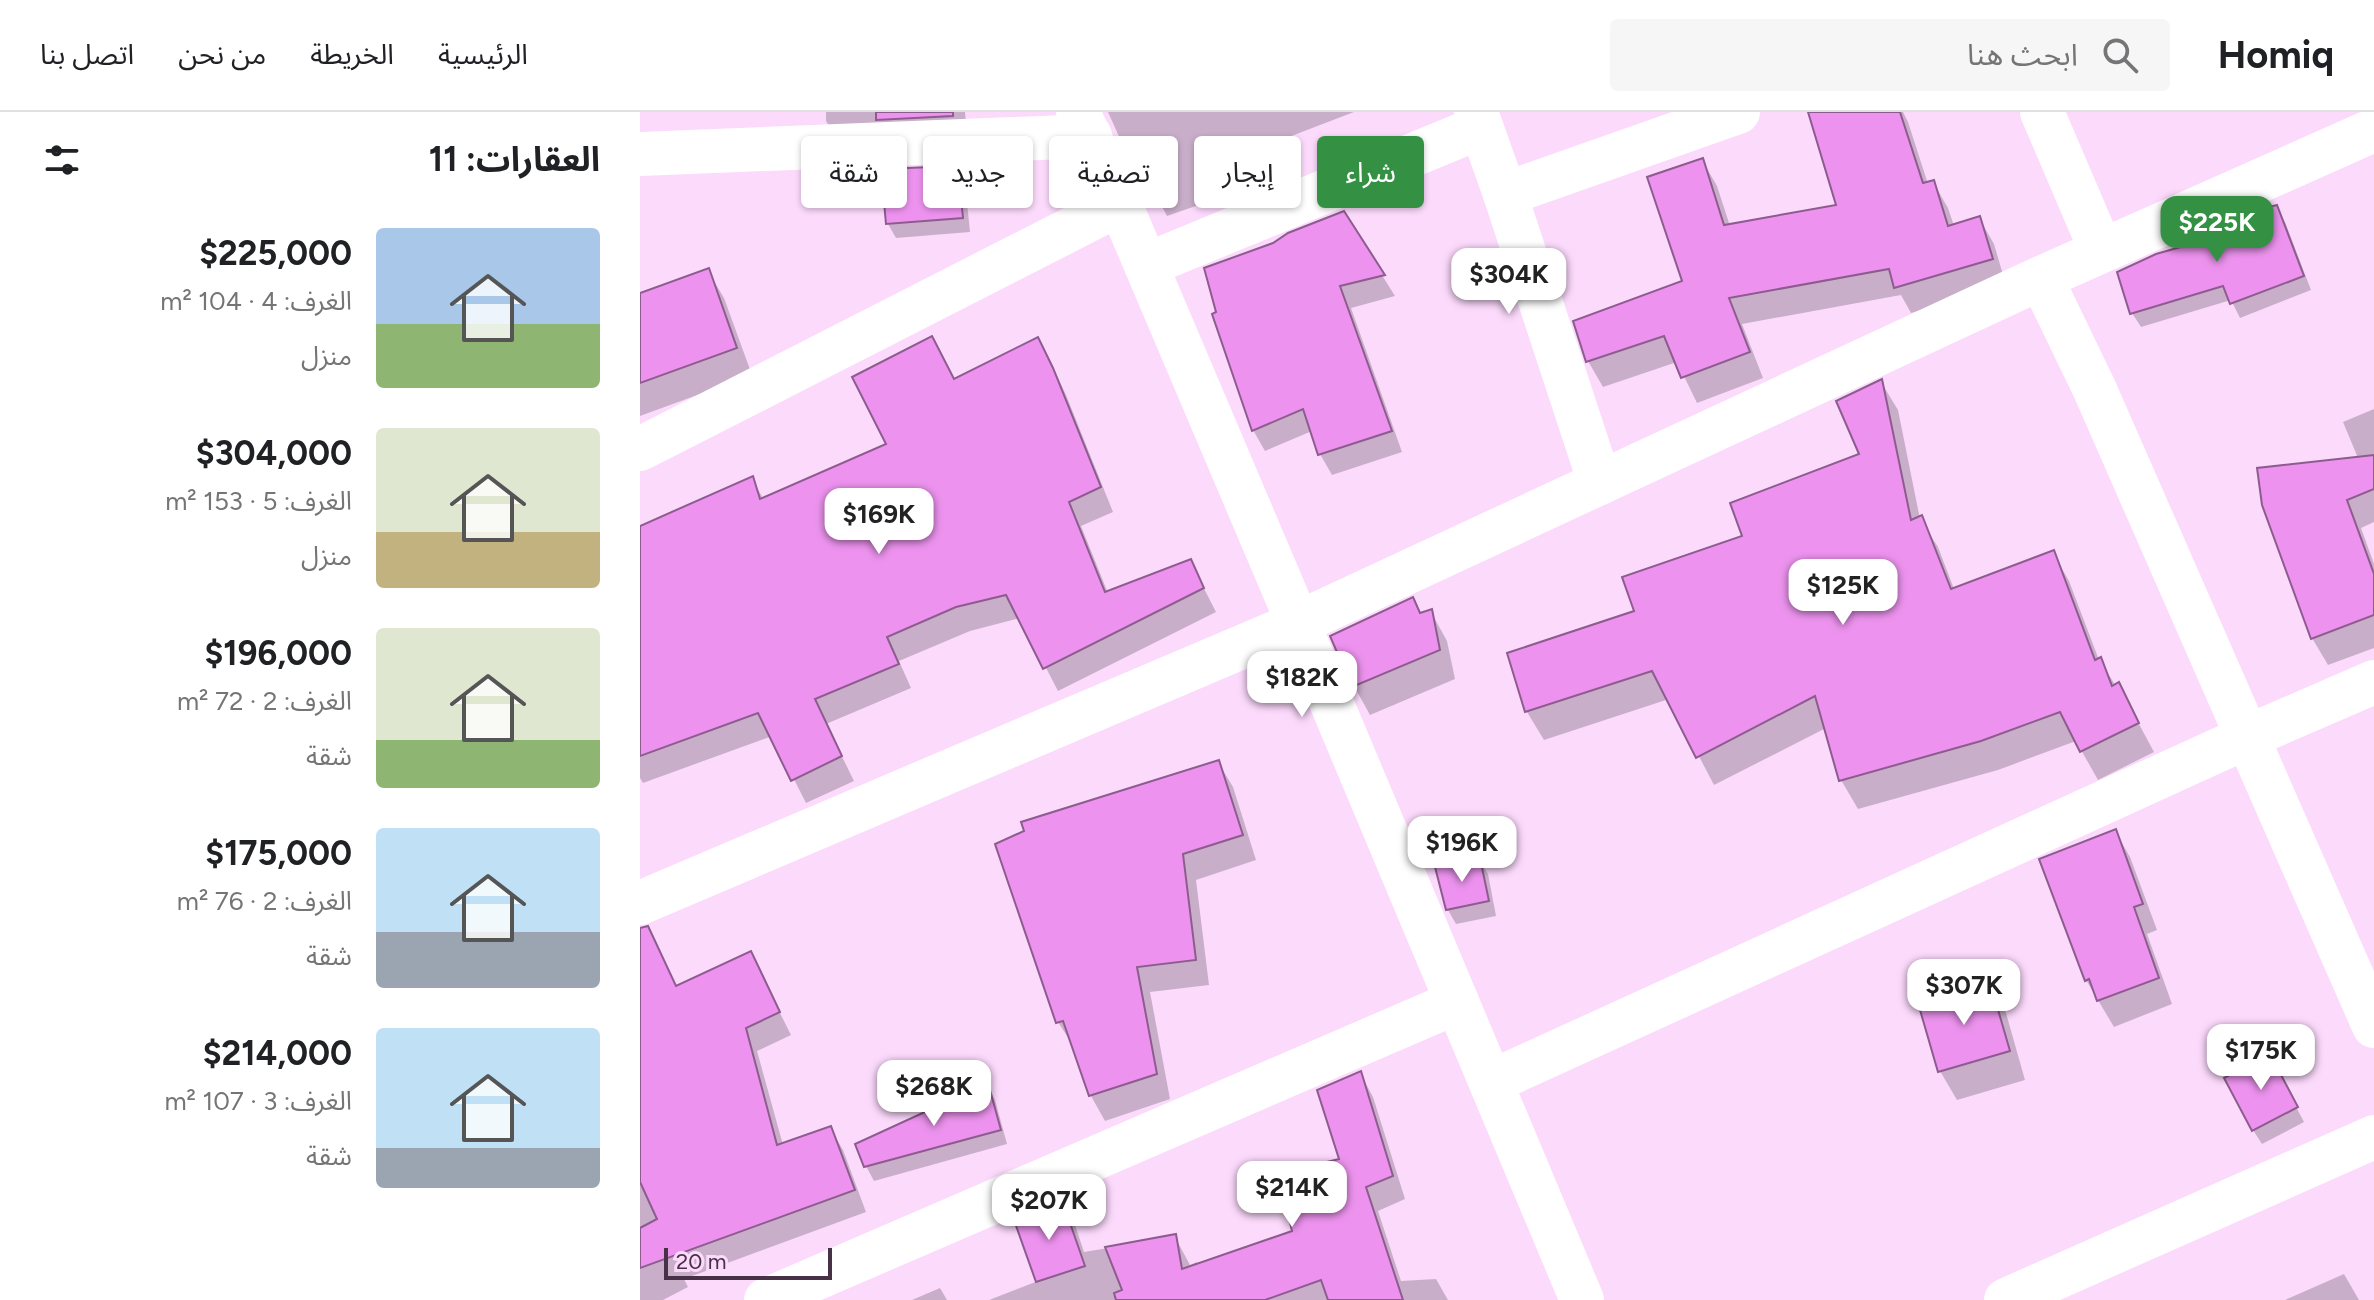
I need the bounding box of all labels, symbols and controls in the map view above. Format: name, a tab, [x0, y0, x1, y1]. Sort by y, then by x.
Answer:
search box	[1610, 19, 2170, 91]
text: Homiq	[2218, 32, 2334, 78]
icon: search	[2098, 33, 2142, 77]
text: ابحث هنا	[1967, 36, 2078, 73]
text: اتصل بنا	[40, 37, 134, 71]
text: من نحن	[178, 37, 266, 71]
text: الخريطة	[310, 37, 394, 71]
text: الرئيسية	[438, 37, 528, 71]
chip: شقة	[801, 136, 907, 208]
chip: جديد	[923, 136, 1033, 208]
chip: تصفية	[1049, 136, 1178, 208]
chip: إيجار	[1194, 136, 1301, 208]
chip: شراء	[1317, 136, 1424, 208]
icon: filters	[40, 138, 84, 182]
text: العقارات: 11	[429, 139, 600, 180]
pin: $225K	[2161, 196, 2273, 264]
text: $225K	[2179, 206, 2255, 238]
text: $225,000	[199, 233, 352, 274]
pin: $304K	[1453, 248, 1565, 316]
text: $304K	[1469, 258, 1549, 290]
icon: home	[440, 260, 536, 356]
text: الغرف: 4 · 104 m²	[160, 285, 352, 317]
text: منزل	[301, 340, 352, 372]
text: $304,000	[196, 433, 352, 474]
icon: home	[440, 460, 536, 556]
text: الغرف: 5 · 153 m²	[165, 485, 352, 517]
pin: $169K	[823, 488, 935, 556]
text: $169K	[843, 498, 915, 530]
text: منزل	[301, 540, 352, 572]
pin: $125K	[1787, 559, 1899, 627]
text: $125K	[1807, 569, 1879, 601]
text: $196,000	[205, 633, 352, 674]
pin: $182K	[1246, 651, 1358, 719]
icon: home	[440, 660, 536, 756]
text: $182K	[1265, 661, 1339, 693]
text: الغرف: 2 · 72 m²	[177, 685, 352, 717]
text: شقة	[306, 740, 352, 772]
pin: $196K	[1406, 816, 1518, 884]
text: $196K	[1426, 826, 1498, 858]
text: $175,000	[205, 833, 352, 874]
icon: home	[440, 860, 536, 956]
text: الغرف: 2 · 76 m²	[177, 885, 352, 917]
text: شقة	[306, 940, 352, 972]
pin: $307K	[1908, 959, 2020, 1027]
text: $307K	[1925, 969, 2003, 1001]
pin: $175K	[2205, 1024, 2317, 1092]
text: $214,000	[203, 1033, 352, 1074]
text: $175K	[2225, 1034, 2297, 1066]
icon: home	[440, 1060, 536, 1156]
pin: $268K	[878, 1060, 990, 1128]
text: $268K	[895, 1070, 973, 1102]
text: الغرف: 3 · 107 m²	[164, 1085, 352, 1117]
text: شقة	[306, 1140, 352, 1172]
pin: $214K	[1236, 1161, 1348, 1229]
text: $214K	[1255, 1171, 1329, 1203]
pin: $207K	[993, 1174, 1105, 1242]
text: $207K	[1010, 1184, 1088, 1216]
scale bar	[664, 1244, 832, 1280]
text: 20 m	[676, 1248, 727, 1275]

